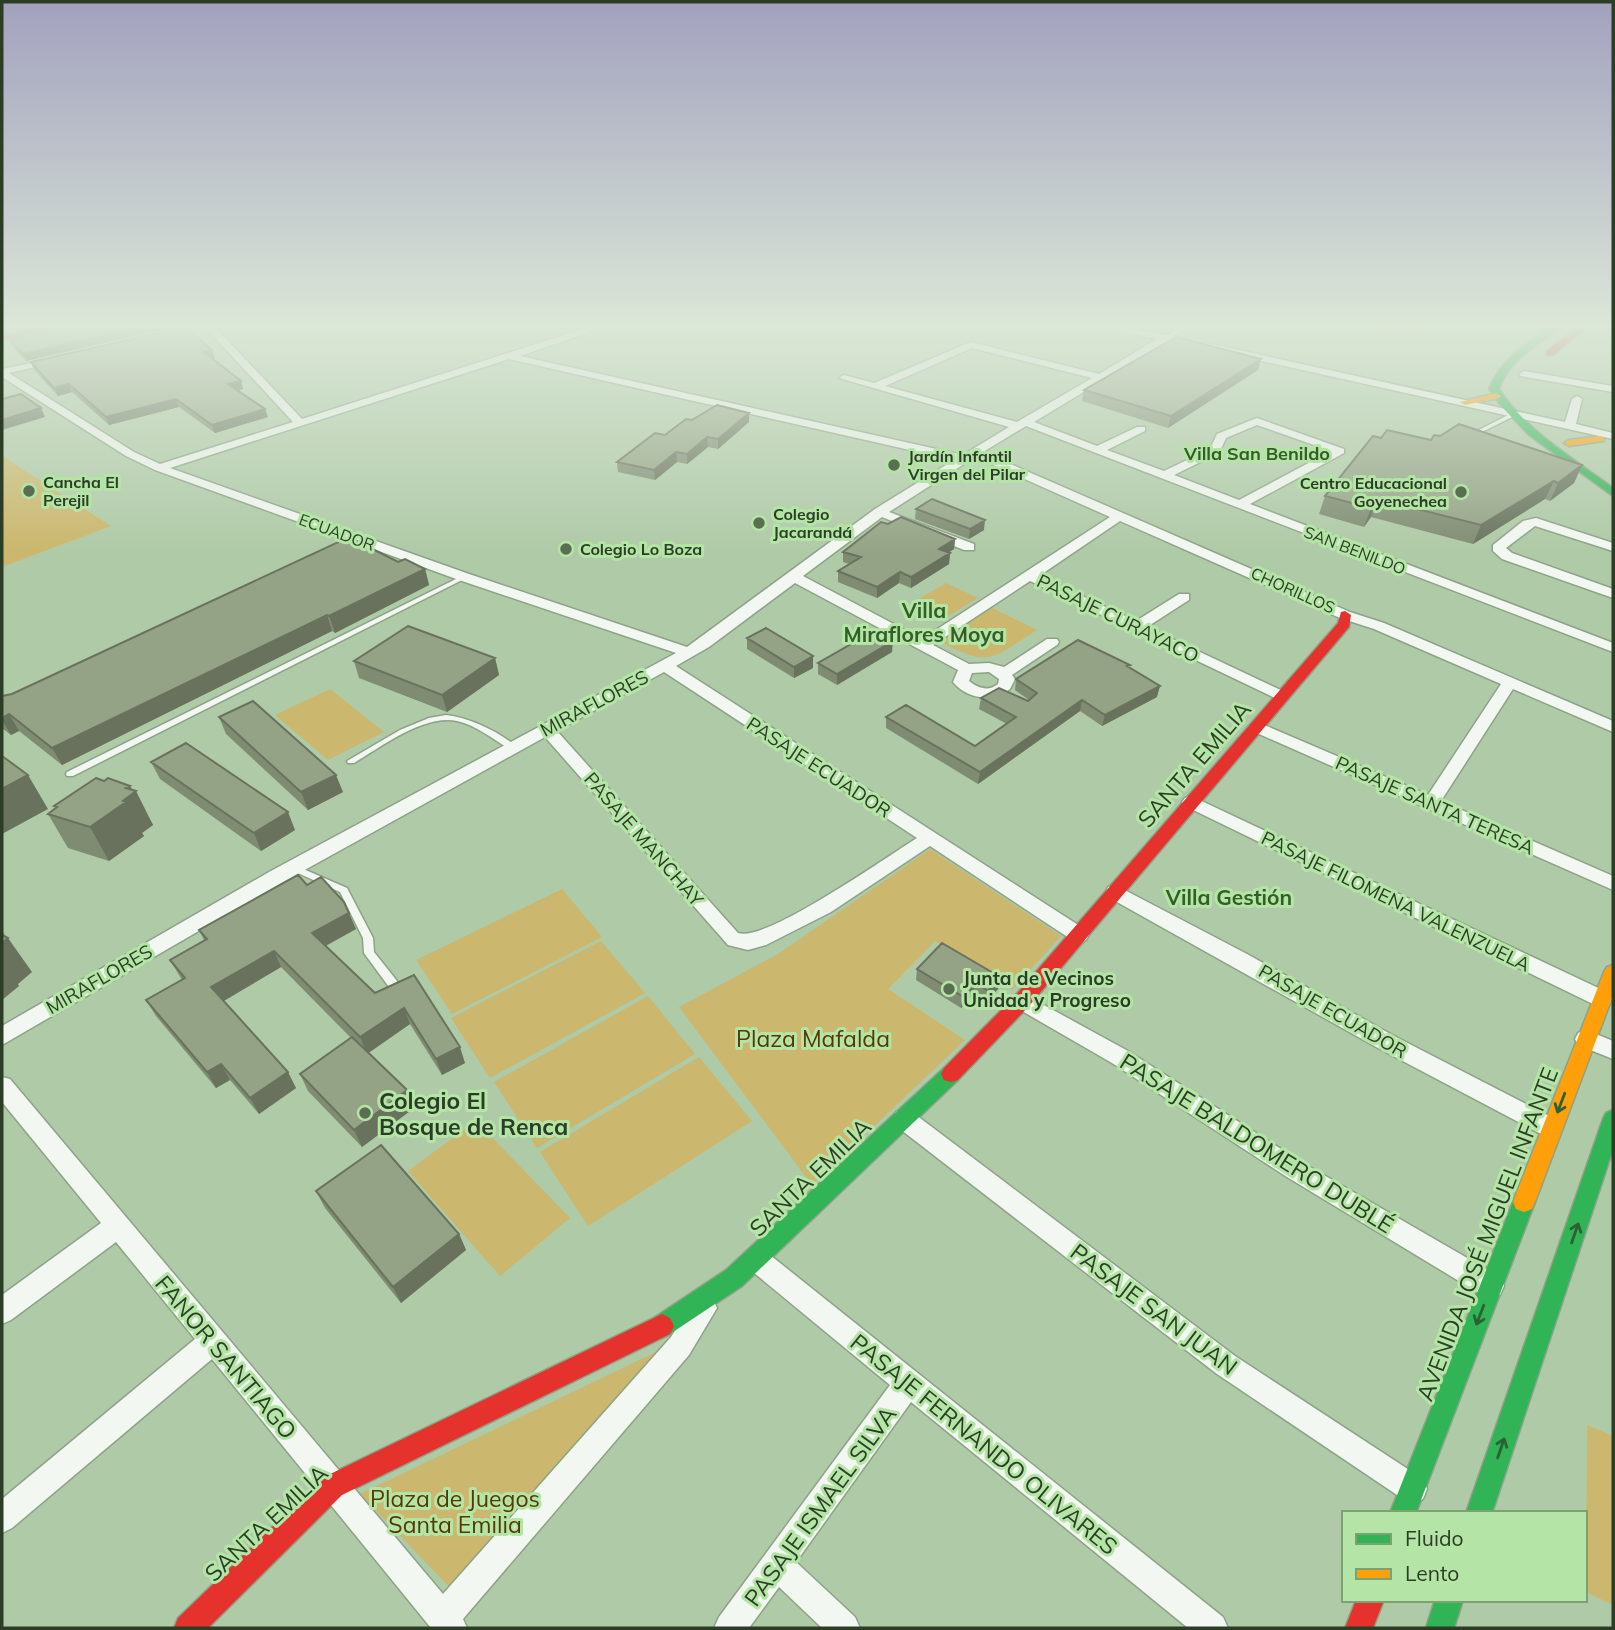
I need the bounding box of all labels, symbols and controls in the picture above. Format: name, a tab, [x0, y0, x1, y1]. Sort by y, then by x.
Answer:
district label: Villa San Benildo	[1183, 442, 1330, 465]
place label: Jardín Infantil Virgen del Pilar	[907, 446, 1026, 484]
marker: Jardín Infantil Virgen del Pilar	[886, 457, 902, 473]
place label: Cancha El Perejil	[43, 472, 119, 510]
place label: Centro Educacional Goyenechea	[1300, 473, 1447, 511]
marker: Cancha El Perejil	[21, 483, 37, 499]
marker: Centro Educacional Goyenechea	[1453, 484, 1469, 500]
place label: Colegio Jacarandá	[773, 504, 852, 542]
street label: ECUADOR	[296, 509, 378, 555]
marker: Colegio Jacarandá	[751, 515, 767, 531]
street label: SAN BENILDO	[1301, 521, 1409, 579]
place label: Colegio Lo Boza	[580, 539, 702, 559]
marker: Colegio Lo Boza	[558, 541, 574, 557]
street label: CHORILLOS	[1248, 563, 1338, 617]
street label: PASAJE CURAYACO	[1033, 568, 1203, 668]
district label: Villa Miraflores Moya	[843, 597, 1005, 647]
street label: MIRAFLORES	[536, 664, 652, 742]
street label: SANTA EMILIA	[1131, 695, 1257, 833]
street label: PASAJE ECUADOR	[742, 711, 896, 823]
street label: PASAJE SANTA TERESA	[1332, 750, 1538, 860]
street label: PASAJE MANCHAY	[579, 767, 709, 911]
street label: PASAJE FILOMENA VALENZUELA	[1258, 825, 1534, 977]
district label: Villa Gestión	[1165, 884, 1292, 910]
street label: MIRAFLORES	[41, 939, 157, 1019]
street label: PASAJE ECUADOR	[1255, 959, 1411, 1063]
place label: Junta de Vecinos Unidad y Progreso	[963, 966, 1131, 1012]
marker: Junta de Vecinos Unidad y Progreso	[941, 981, 957, 997]
park label: Plaza Mafalda	[736, 1024, 890, 1053]
street label: PASAJE BALDOMERO DUBLÉ	[1115, 1047, 1399, 1239]
street label: AVENIDA JOSÉ MIGUEL INFANTE	[1410, 1063, 1564, 1405]
place label: Colegio El Bosque de Renca	[379, 1086, 568, 1141]
one-way arrow	[1554, 1091, 1567, 1113]
marker: Colegio El Bosque de Renca	[357, 1105, 373, 1121]
street label: SANTA EMILIA	[743, 1112, 877, 1242]
one-way arrow	[1570, 1222, 1582, 1244]
street label: PASAJE SAN JUAN	[1065, 1237, 1243, 1381]
street label: FANOR SANTIAGO	[149, 1269, 303, 1445]
one-way arrow	[1472, 1304, 1485, 1325]
street label: PASAJE FERNANDO OLIVARES	[845, 1327, 1123, 1561]
street label: PASAJE ISMAEL SILVA	[738, 1400, 902, 1612]
one-way arrow	[1496, 1438, 1508, 1460]
street label: SANTA EMILIA	[198, 1458, 334, 1587]
park label: Plaza de Juegos Santa Emilia	[370, 1484, 540, 1539]
legend	[1342, 1511, 1587, 1602]
text: Fluido	[1405, 1525, 1464, 1551]
text: Lento	[1405, 1560, 1459, 1586]

